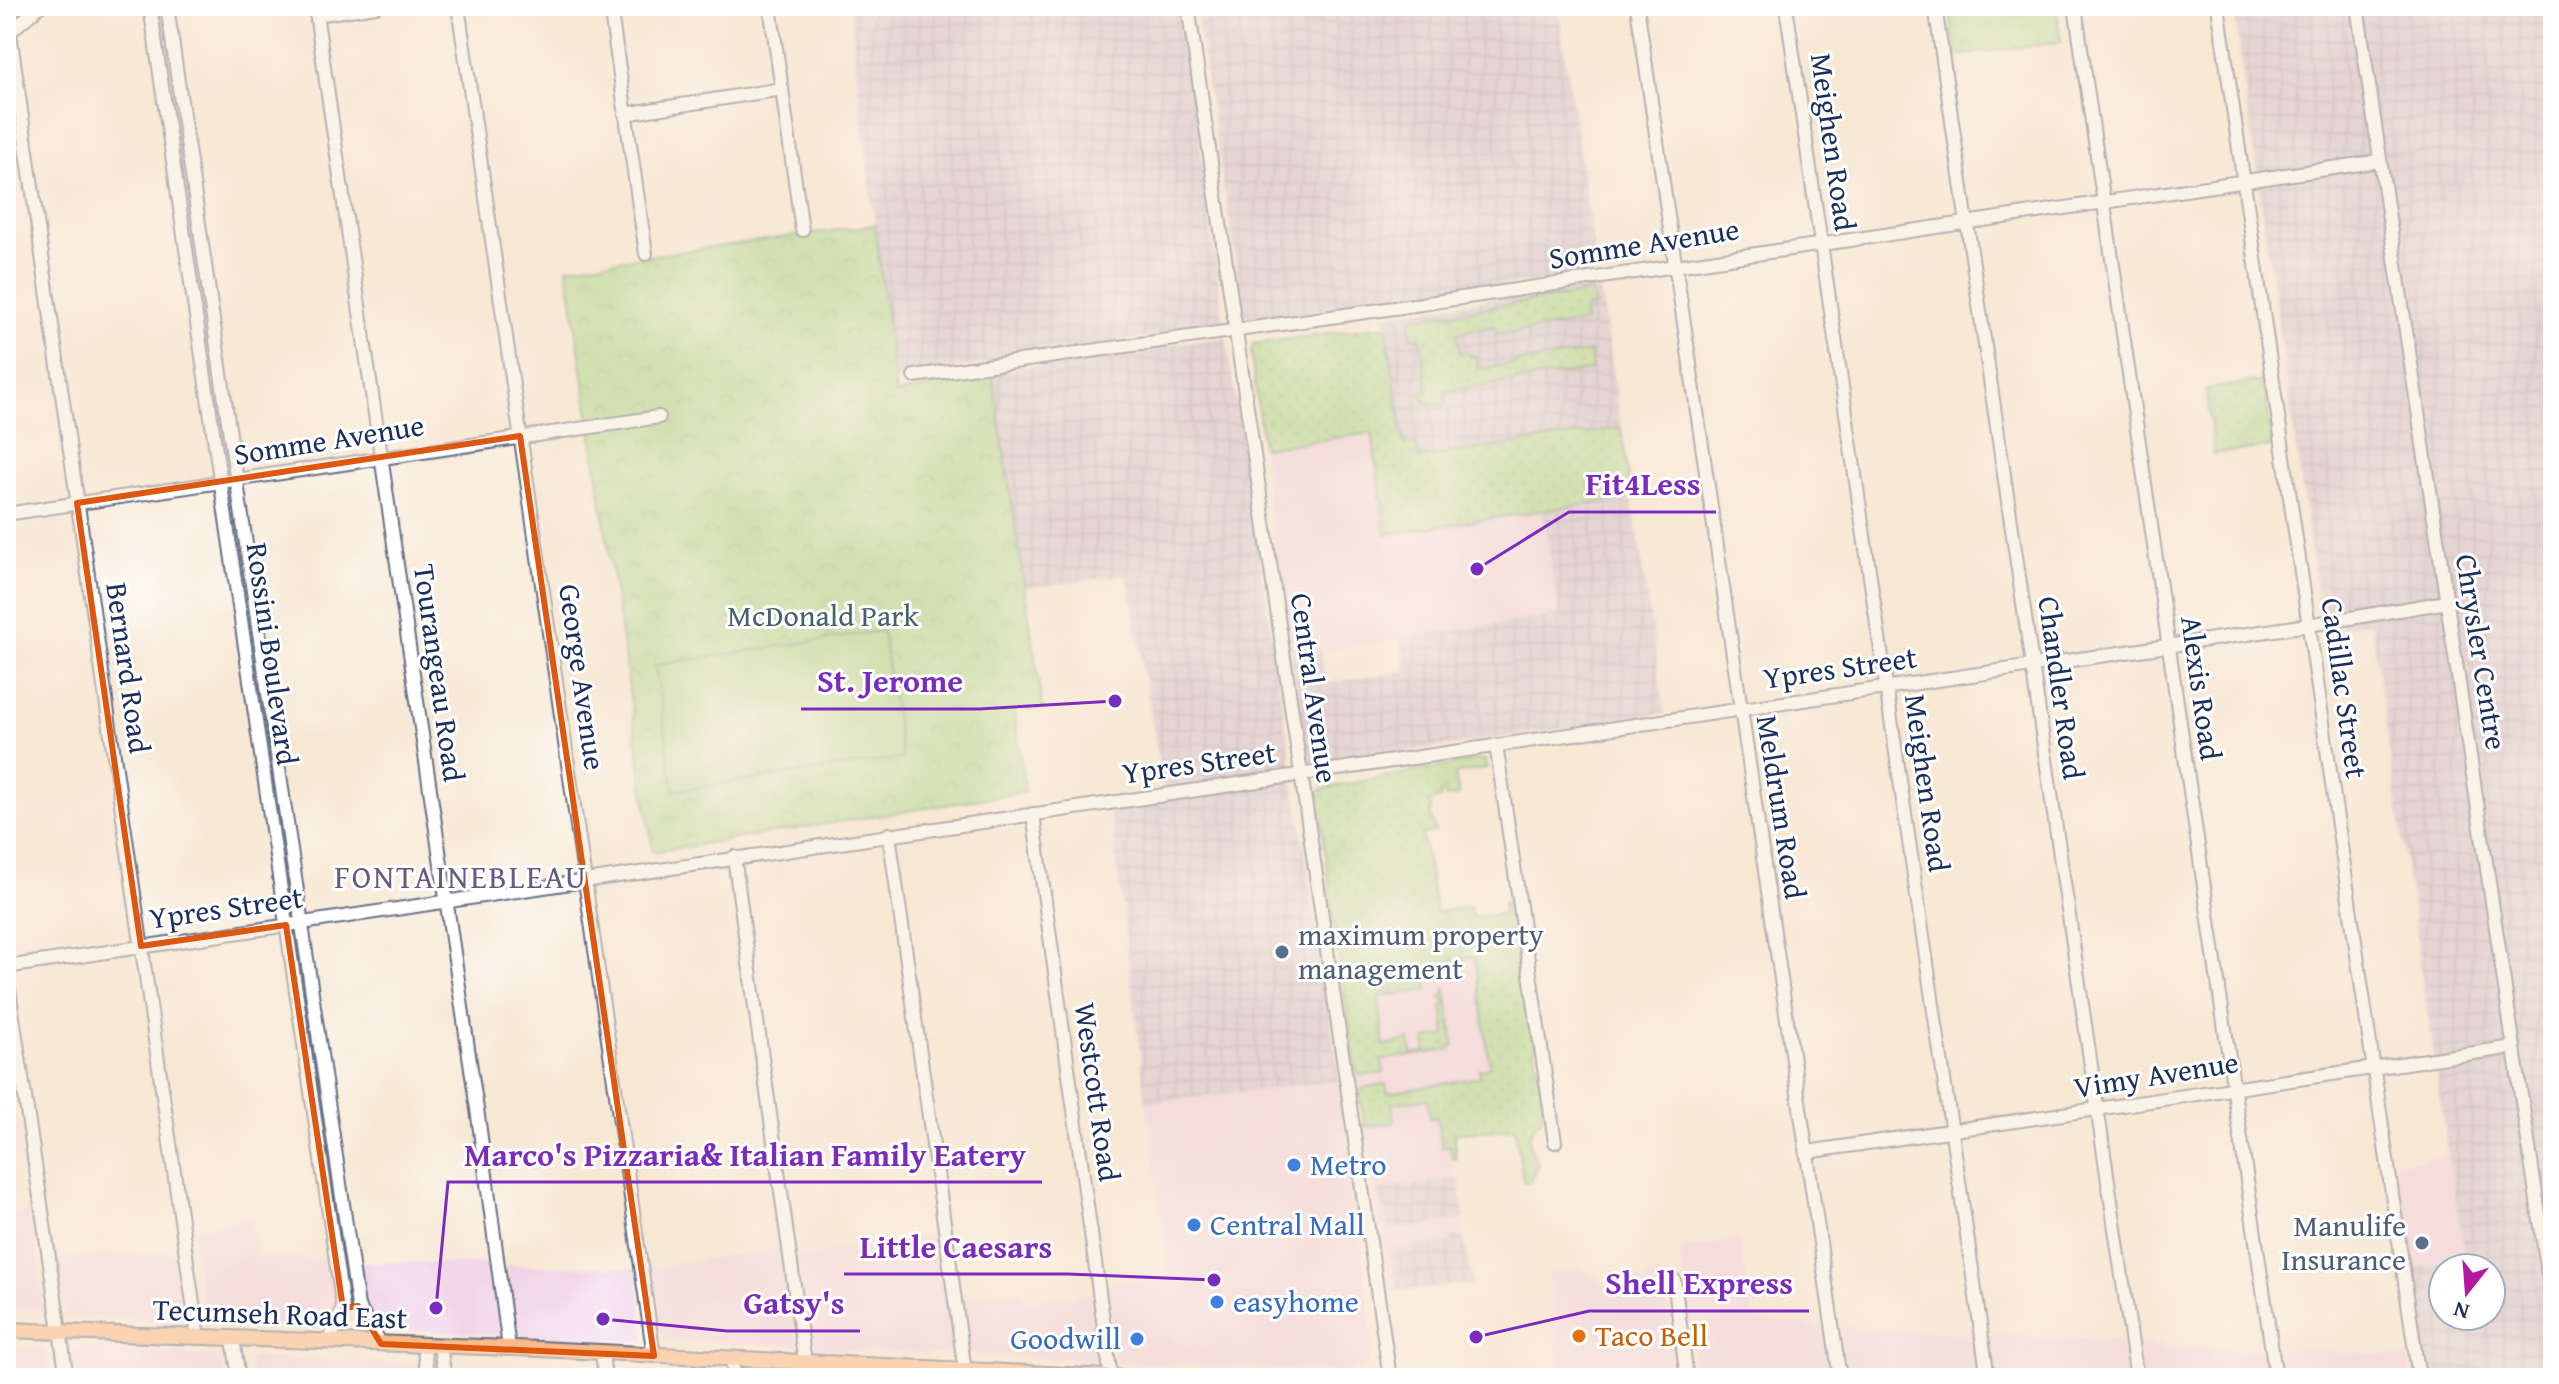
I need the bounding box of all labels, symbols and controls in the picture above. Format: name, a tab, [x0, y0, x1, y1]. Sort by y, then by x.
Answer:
street label: Meighen Road	[1800, 50, 1868, 234]
street label: Somme Avenue	[1546, 206, 1742, 280]
street label: Somme Avenue	[231, 402, 427, 476]
callout: Fit4Less	[1569, 456, 1716, 512]
text: Fit4Less	[1585, 460, 1701, 507]
street label: Rossini Boulevard	[236, 540, 310, 768]
street label: Chrysler Centre	[2445, 551, 2519, 753]
street label: Tourangeau Road	[403, 561, 477, 784]
street label: Bernard Road	[95, 580, 163, 756]
street label: George Avenue	[548, 581, 618, 773]
street label: Central Avenue	[1280, 590, 1350, 786]
park label: McDonald Park	[727, 593, 919, 637]
street label: Chandler Road	[2027, 593, 2097, 782]
street label: Cadillac Street	[2311, 595, 2379, 781]
street label: Alexis Road	[2170, 613, 2234, 763]
street label: Ypres Street	[1760, 634, 1920, 700]
callout: St. Jerome	[801, 653, 979, 709]
text: St. Jerome	[817, 657, 963, 704]
street label: Meighen Road	[1894, 691, 1962, 875]
street label: Meldrum Road	[1746, 712, 1818, 902]
street label: Ypres Street	[1119, 729, 1279, 795]
district label: FONTAINEBLEAU	[334, 853, 588, 900]
street label: Ypres Street	[146, 874, 306, 940]
place label: maximum property management	[1298, 912, 1544, 990]
marker: maximum property management	[1273, 943, 1291, 961]
street label: Westcott Road	[1064, 1000, 1132, 1184]
street label: Vimy Avenue	[2070, 1039, 2241, 1109]
callout: Marco's Pizzaria& Italian Family Eatery	[448, 1126, 1042, 1182]
text: Marco's Pizzaria& Italian Family Eatery	[464, 1131, 1027, 1178]
place label: Metro	[1310, 1142, 1386, 1186]
marker: Metro	[1285, 1156, 1303, 1174]
place label: Central Mall	[1210, 1202, 1365, 1246]
place label: Manulife Insurance	[2281, 1203, 2406, 1281]
marker: Central Mall	[1185, 1216, 1203, 1234]
callout: Little Caesars	[844, 1218, 1068, 1274]
text: Little Caesars	[860, 1223, 1052, 1270]
marker: Manulife Insurance	[2413, 1234, 2431, 1252]
north arrow	[2427, 1252, 2507, 1332]
callout: Shell Express	[1589, 1255, 1809, 1311]
text: Shell Express	[1605, 1259, 1793, 1306]
callout: Gatsy's	[727, 1275, 860, 1331]
text: Gatsy's	[744, 1279, 844, 1326]
place label: easyhome	[1233, 1279, 1359, 1323]
street label: Tecumseh Road East	[152, 1287, 408, 1339]
marker: easyhome	[1208, 1293, 1226, 1311]
text: N	[2449, 1294, 2473, 1329]
place label: Taco Bell	[1595, 1313, 1708, 1357]
place label: Goodwill	[1010, 1316, 1121, 1360]
marker: Taco Bell	[1570, 1327, 1588, 1345]
marker: Goodwill	[1128, 1330, 1146, 1348]

